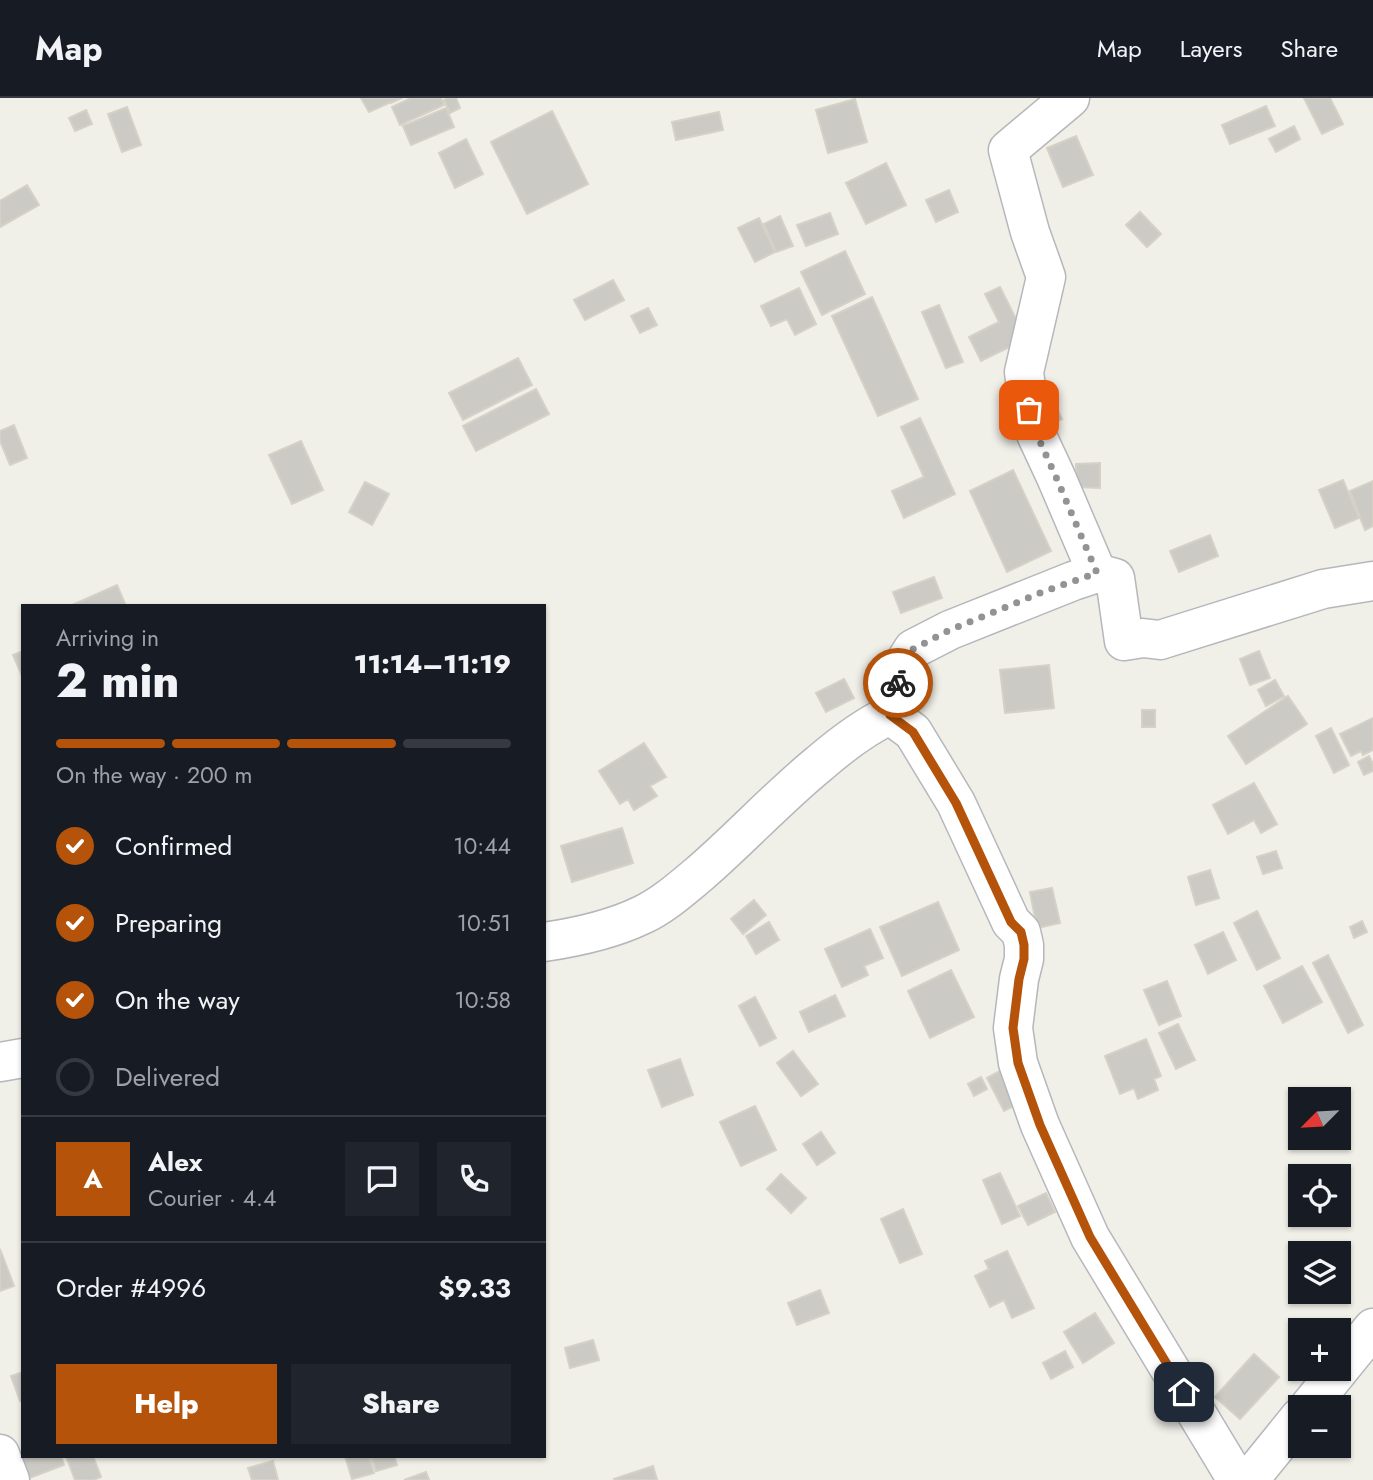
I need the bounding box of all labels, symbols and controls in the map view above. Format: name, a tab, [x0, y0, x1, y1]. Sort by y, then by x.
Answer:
text: Map	[35, 25, 103, 72]
text: Map	[1097, 31, 1142, 66]
text: Layers	[1180, 31, 1242, 66]
text: Share	[1280, 31, 1338, 66]
pin	[999, 380, 1059, 440]
icon: bag	[1010, 391, 1048, 429]
text: Arriving in	[56, 621, 159, 655]
text: 11:14–11:19	[354, 645, 511, 683]
text: 2 min	[56, 648, 180, 714]
courier	[863, 648, 933, 718]
icon: bike	[879, 664, 917, 702]
text: On the way · 200 m	[56, 758, 252, 792]
icon: check	[56, 827, 94, 865]
text: Confirmed	[115, 827, 232, 865]
text: 10:44	[453, 829, 511, 863]
icon: check	[56, 904, 94, 942]
text: Preparing	[115, 904, 222, 942]
text: 10:51	[457, 906, 511, 940]
icon: check	[56, 981, 94, 1019]
text: On the way	[115, 981, 240, 1019]
text: 10:58	[454, 983, 511, 1017]
text: Delivered	[115, 1058, 220, 1096]
north arrow	[1288, 1087, 1351, 1150]
map controls	[1288, 1087, 1351, 1458]
button: chat	[345, 1142, 419, 1216]
button: phone	[437, 1142, 511, 1216]
text: Alex	[148, 1143, 202, 1181]
text: A	[83, 1160, 103, 1198]
button: locate	[1288, 1164, 1351, 1227]
text: Courier · 4.4	[148, 1181, 276, 1215]
button: layers	[1288, 1241, 1351, 1304]
text: Order #4996	[56, 1269, 206, 1307]
text: $9.33	[439, 1269, 511, 1307]
button: +	[1288, 1318, 1351, 1381]
pin	[1154, 1362, 1214, 1422]
button: Help	[56, 1364, 277, 1444]
button: Share	[291, 1364, 511, 1444]
icon: home	[1165, 1373, 1203, 1411]
button: −	[1288, 1395, 1351, 1458]

